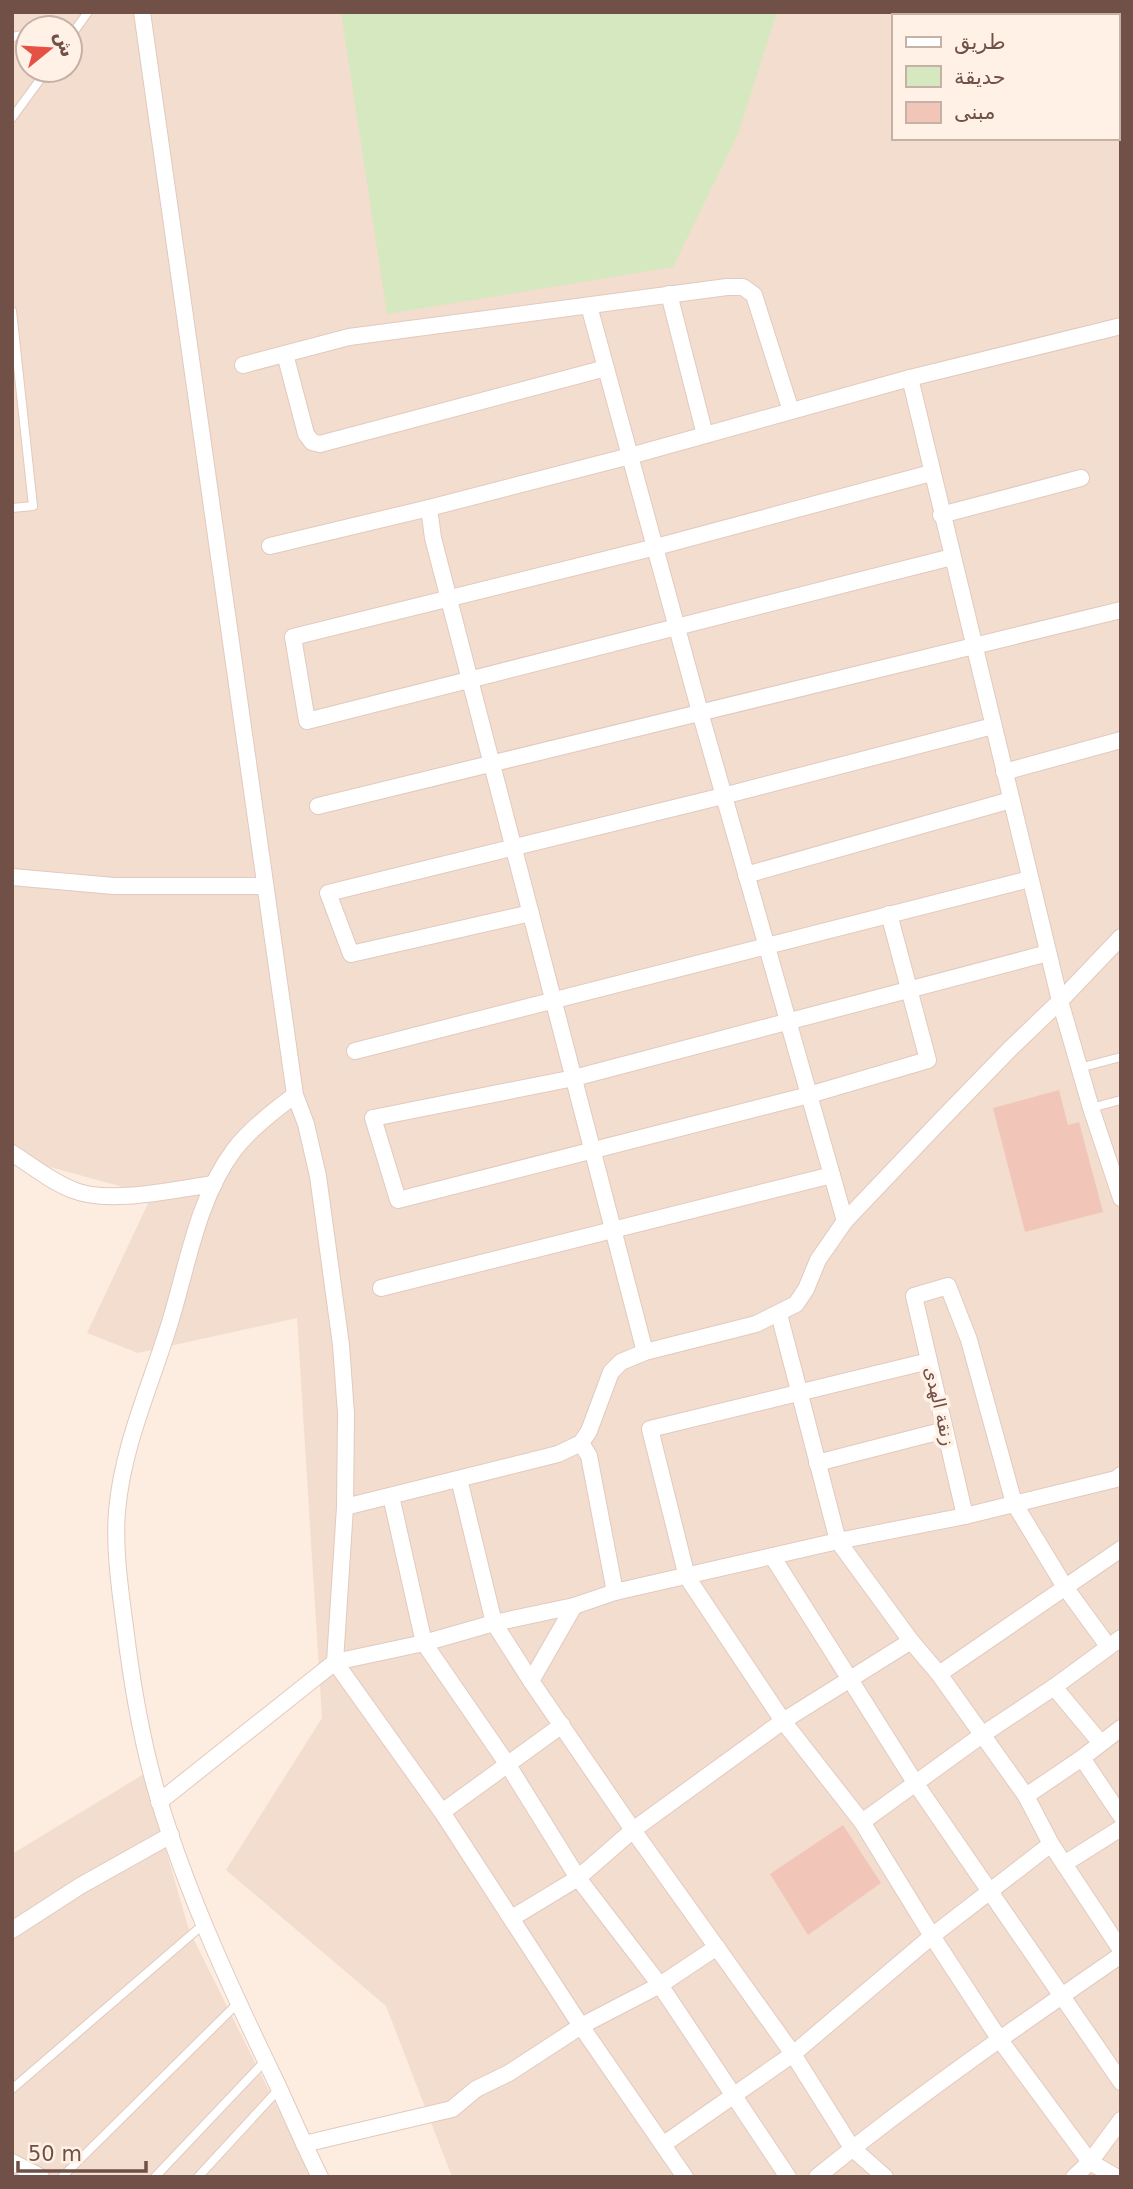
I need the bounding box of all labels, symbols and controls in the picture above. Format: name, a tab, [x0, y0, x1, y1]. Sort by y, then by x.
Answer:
north arrow	[14, 14, 84, 84]
legend	[892, 14, 1119, 140]
text: ش	[50, 28, 80, 60]
text: طريق	[954, 30, 1006, 54]
text: حديقة	[954, 65, 1006, 89]
text: مبنى	[954, 100, 995, 124]
street label: زنقة الهدى	[920, 1364, 959, 1448]
scale bar	[18, 2130, 145, 2174]
text: 50 m	[28, 2142, 82, 2166]

